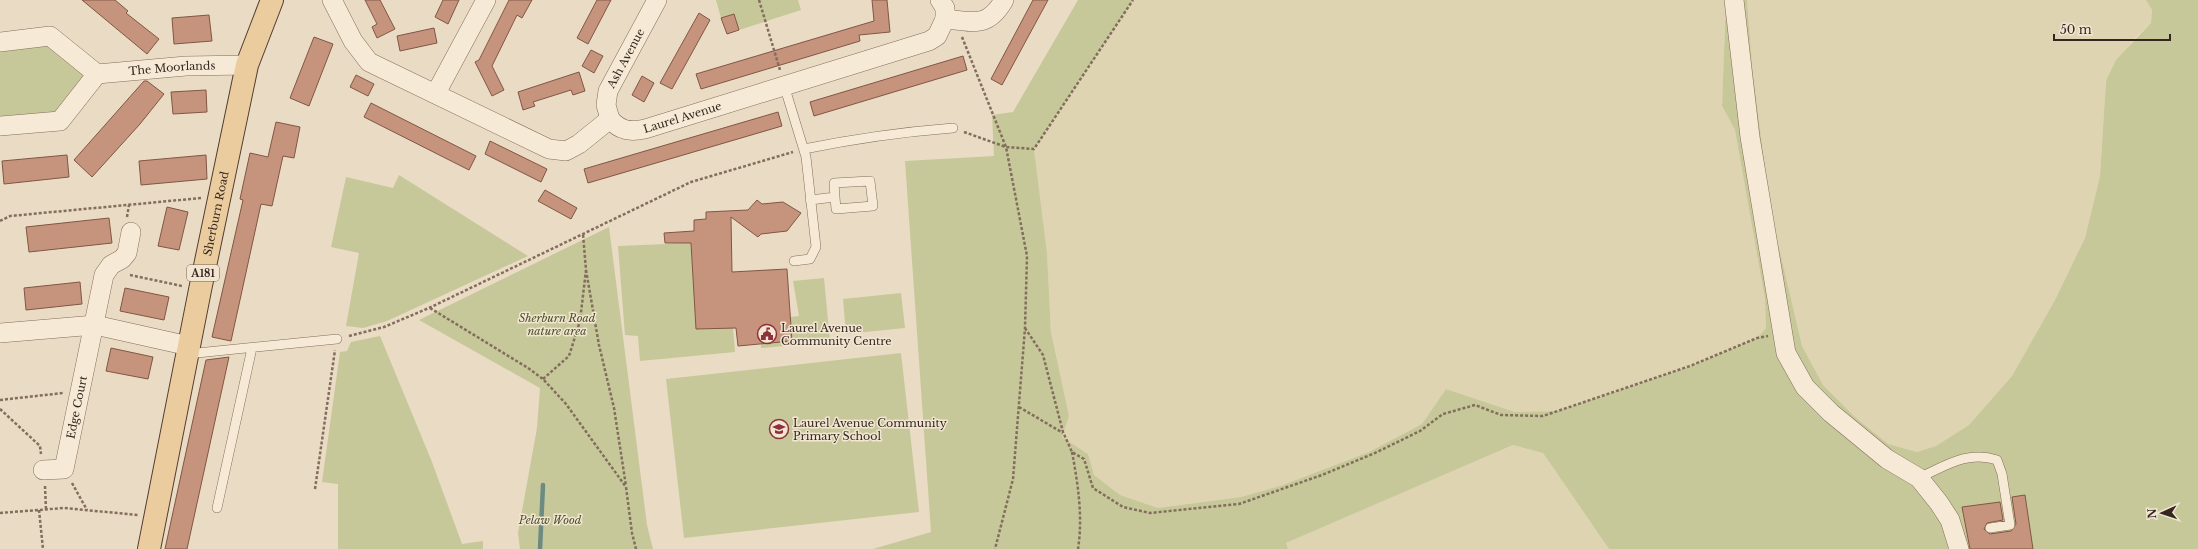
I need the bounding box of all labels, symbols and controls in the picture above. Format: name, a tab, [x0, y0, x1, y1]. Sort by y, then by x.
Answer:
scale bar	[2054, 16, 2170, 42]
text: 50 m	[2060, 22, 2092, 37]
street label: Ash Avenue	[603, 26, 647, 91]
street label: The Moorlands	[128, 59, 215, 78]
street label: Laurel Avenue	[642, 99, 723, 136]
street label: Sherburn Road	[200, 169, 232, 257]
road number: A181	[187, 265, 219, 281]
park label: Sherburn Road nature area	[519, 311, 596, 338]
place label: Laurel Avenue Community Centre	[781, 321, 892, 348]
public building icon: Laurel Avenue Community Centre	[756, 323, 778, 345]
street label: Edge Court	[63, 374, 90, 440]
place label: Laurel Avenue Community Primary School	[793, 416, 947, 443]
school or university icon: Laurel Avenue Community Primary School	[768, 418, 790, 440]
north arrow	[2142, 493, 2182, 533]
text: N	[2145, 507, 2159, 519]
park label: Pelaw Wood	[518, 513, 582, 527]

